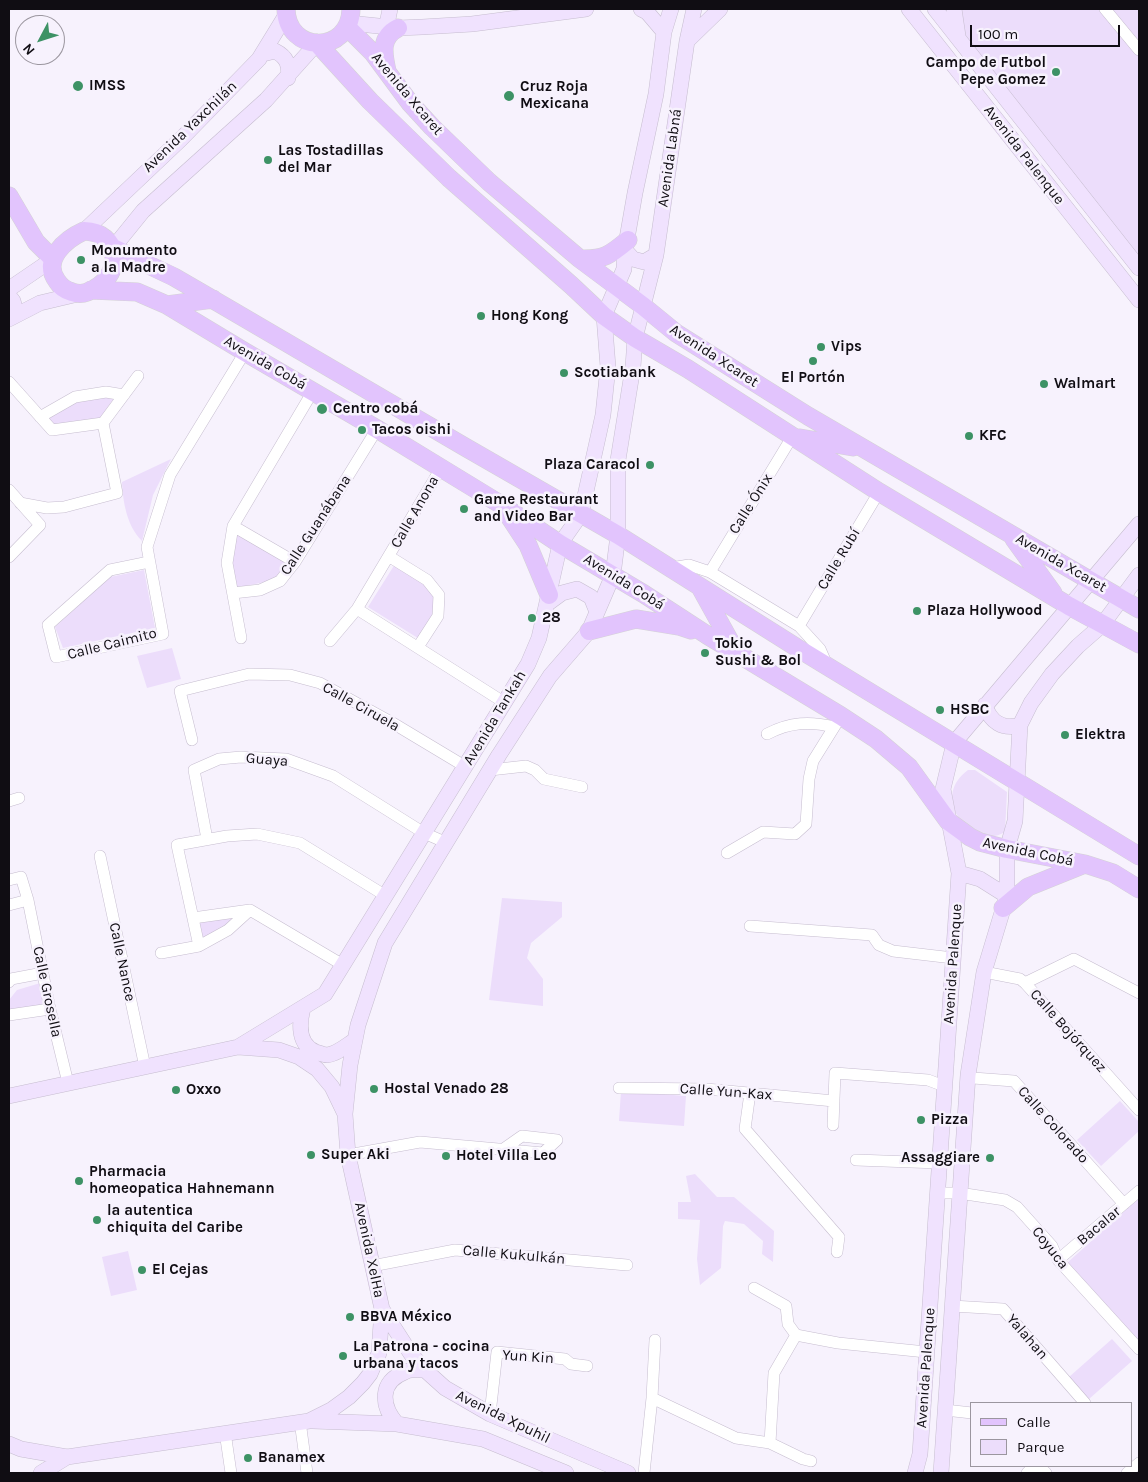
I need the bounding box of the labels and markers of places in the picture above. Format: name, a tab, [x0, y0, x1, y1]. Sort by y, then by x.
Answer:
place label: Campo de Futbol Pepe Gomez	[926, 54, 1046, 89]
marker: Campo de Futbol Pepe Gomez	[1050, 66, 1062, 78]
place label: IMSS	[89, 77, 126, 95]
place label: Cruz Roja Mexicana	[520, 78, 589, 113]
marker: IMSS	[71, 79, 85, 93]
marker: Cruz Roja Mexicana	[502, 89, 516, 103]
place label: Las Tostadillas del Mar	[278, 142, 384, 177]
marker: Las Tostadillas del Mar	[262, 154, 274, 166]
place label: Monumento a la Madre	[91, 242, 177, 277]
marker: Monumento a la Madre	[75, 254, 87, 266]
place label: Hong Kong	[491, 307, 568, 325]
marker: Hong Kong	[475, 310, 487, 322]
place label: Vips	[831, 338, 862, 356]
marker: Vips	[815, 341, 827, 353]
marker: El Portón	[807, 355, 819, 367]
place label: Scotiabank	[574, 364, 656, 382]
marker: Scotiabank	[558, 367, 570, 379]
place label: El Portón	[781, 369, 845, 387]
place label: Walmart	[1054, 375, 1116, 393]
marker: Walmart	[1038, 378, 1050, 390]
place label: Centro cobá	[333, 400, 418, 418]
marker: Centro cobá	[315, 402, 329, 416]
place label: Tacos oishi	[372, 421, 451, 439]
marker: Tacos oishi	[356, 424, 368, 436]
place label: KFC	[979, 427, 1007, 445]
marker: KFC	[963, 430, 975, 442]
place label: Plaza Caracol	[544, 456, 640, 474]
marker: Plaza Caracol	[644, 459, 656, 471]
place label: Game Restaurant and Video Bar	[474, 491, 598, 526]
marker: Game Restaurant and Video Bar	[458, 503, 470, 515]
place label: Plaza Hollywood	[927, 602, 1042, 620]
marker: Plaza Hollywood	[911, 605, 923, 617]
place label: 28	[542, 609, 561, 627]
marker: 28	[526, 612, 538, 624]
place label: Tokio Sushi & Bol	[715, 635, 801, 670]
marker: Tokio Sushi & Bol	[699, 647, 711, 659]
place label: HSBC	[950, 701, 989, 719]
marker: HSBC	[934, 704, 946, 716]
place label: Elektra	[1075, 726, 1126, 744]
marker: Elektra	[1059, 729, 1071, 741]
place label: Hostal Venado 28	[384, 1080, 509, 1098]
place label: Oxxo	[186, 1081, 221, 1099]
marker: Hostal Venado 28	[368, 1083, 380, 1095]
marker: Oxxo	[170, 1084, 182, 1096]
place label: Pizza	[931, 1111, 968, 1129]
marker: Pizza	[915, 1114, 927, 1126]
place label: Super Aki	[321, 1146, 390, 1164]
place label: Hotel Villa Leo	[456, 1147, 557, 1165]
marker: Super Aki	[305, 1149, 317, 1161]
place label: Assaggiare	[901, 1149, 980, 1167]
marker: Hotel Villa Leo	[440, 1150, 452, 1162]
marker: Assaggiare	[984, 1152, 996, 1164]
place label: Pharmacia homeopatica Hahnemann	[89, 1163, 274, 1198]
marker: Pharmacia homeopatica Hahnemann	[73, 1175, 85, 1187]
place label: la autentica chiquita del Caribe	[107, 1202, 243, 1237]
marker: la autentica chiquita del Caribe	[91, 1214, 103, 1226]
place label: El Cejas	[152, 1261, 208, 1279]
marker: El Cejas	[136, 1264, 148, 1276]
place label: BBVA México	[360, 1308, 452, 1326]
marker: BBVA México	[344, 1311, 356, 1323]
place label: La Patrona - cocina urbana y tacos	[353, 1338, 489, 1373]
marker: La Patrona - cocina urbana y tacos	[337, 1350, 349, 1362]
place label: Banamex	[258, 1449, 325, 1467]
marker: Banamex	[242, 1452, 254, 1464]

